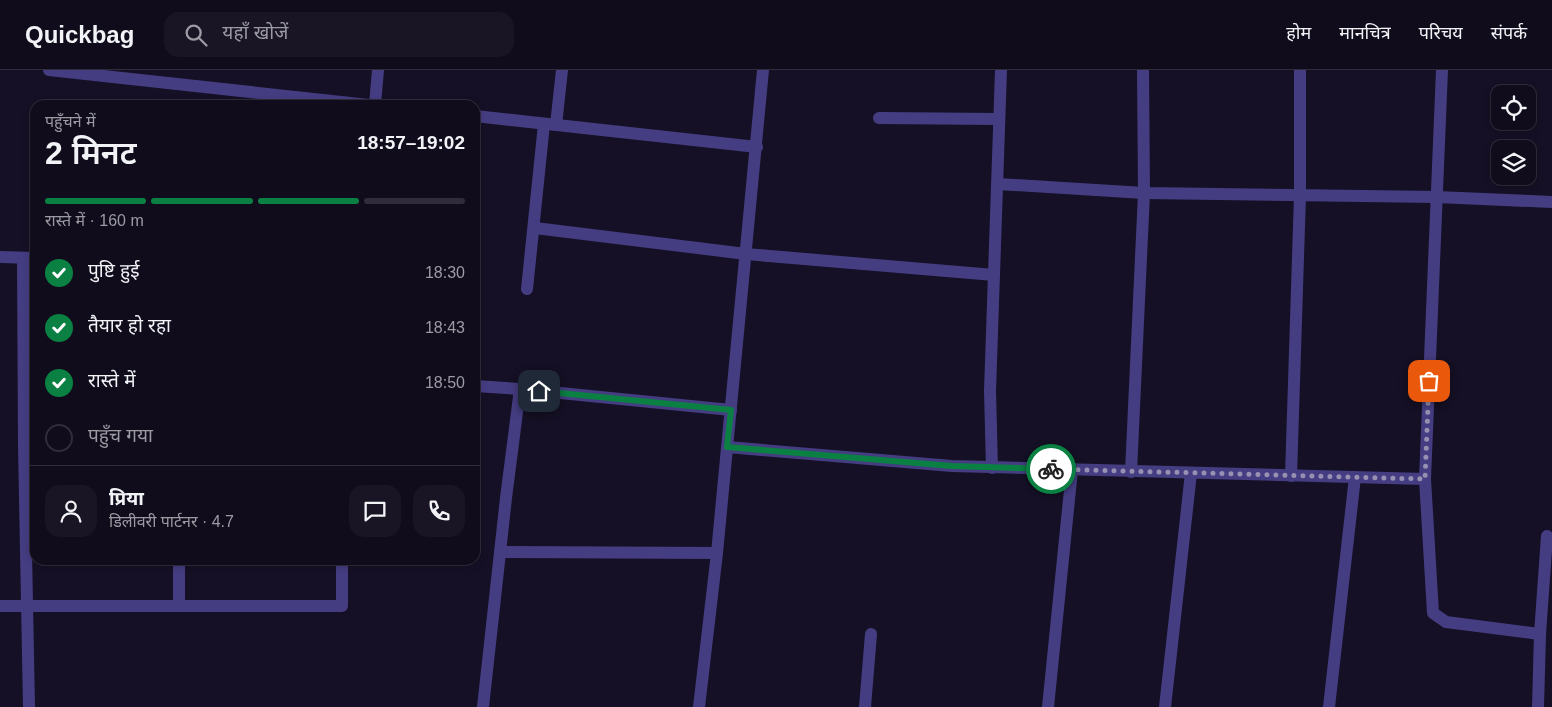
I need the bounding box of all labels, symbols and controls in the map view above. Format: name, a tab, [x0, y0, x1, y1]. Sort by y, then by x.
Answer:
search box	[164, 12, 514, 57]
text: Quickbag	[25, 21, 134, 48]
icon: search	[182, 21, 210, 49]
text: यहाँ खोजें	[222, 22, 288, 43]
text: होम	[1286, 23, 1311, 43]
text: मानचित्र	[1339, 23, 1391, 43]
text: परिचय	[1419, 23, 1463, 43]
text: संपर्क	[1491, 23, 1527, 43]
map controls	[1491, 85, 1536, 185]
button: locate	[1491, 85, 1536, 130]
text: पहुँचने में	[45, 113, 96, 130]
text: 18:57–19:02	[357, 132, 465, 153]
text: 2 मिनट	[45, 135, 137, 171]
button: layers	[1491, 140, 1536, 185]
text: रास्ते में · 160 m	[45, 212, 144, 229]
icon: check	[45, 259, 73, 287]
text: पुष्टि हुई	[88, 260, 140, 281]
text: 18:30	[425, 264, 465, 281]
icon: check	[45, 314, 73, 342]
text: तैयार हो रहा	[88, 315, 171, 336]
text: 18:43	[425, 319, 465, 336]
pin	[1408, 360, 1450, 402]
icon: bag	[1415, 367, 1443, 395]
icon: check	[45, 369, 73, 397]
text: रास्ते में	[88, 370, 136, 391]
pin	[518, 370, 560, 412]
text: 18:50	[425, 374, 465, 391]
icon: home	[525, 377, 553, 405]
text: पहुँच गया	[88, 425, 153, 446]
courier	[1026, 444, 1076, 494]
icon: bike	[1037, 455, 1065, 483]
button: person	[45, 485, 97, 537]
button: chat	[349, 485, 401, 537]
button: phone	[413, 485, 465, 537]
text: प्रिया	[109, 488, 144, 509]
text: डिलीवरी पार्टनर · 4.7	[109, 513, 234, 530]

